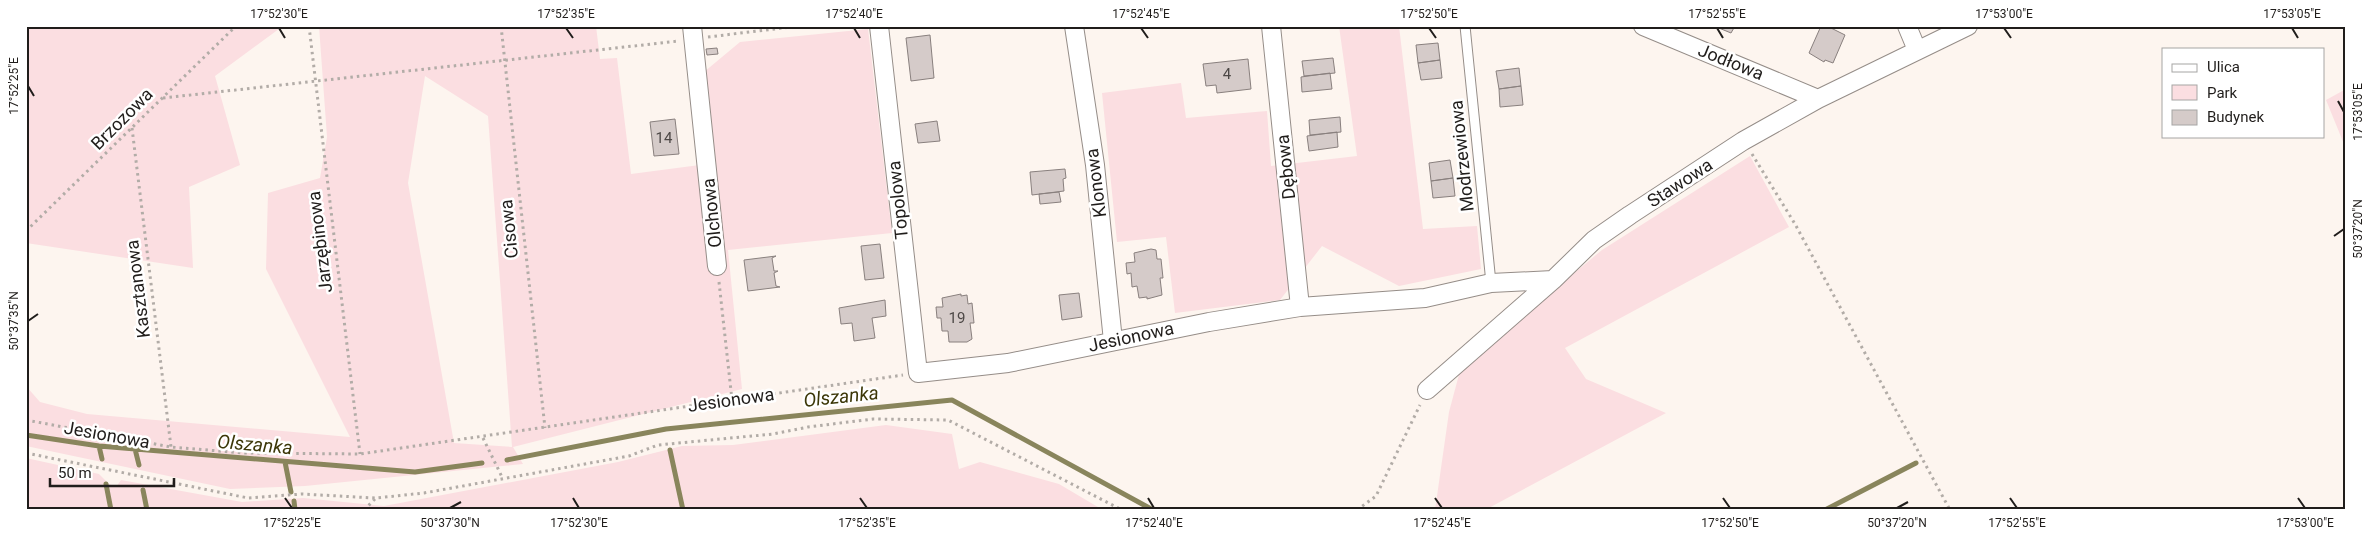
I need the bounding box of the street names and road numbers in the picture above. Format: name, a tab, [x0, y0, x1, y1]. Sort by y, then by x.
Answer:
street label: Jodłowa	[1695, 39, 1767, 84]
street label: Brzozowa	[86, 83, 157, 154]
street label: Modrzewiowa	[1445, 99, 1478, 213]
street label: Dębowa	[1272, 134, 1299, 201]
street label: Klonowa	[1081, 147, 1110, 219]
street label: Stawowa	[1643, 154, 1716, 211]
street label: Topolowa	[883, 160, 912, 240]
street label: Olchowa	[697, 177, 726, 249]
street label: Jarzębinowa	[303, 190, 336, 294]
street label: Cisowa	[495, 199, 522, 259]
street label: Kasztanowa	[121, 239, 154, 339]
street label: Jesionowa	[1086, 317, 1176, 356]
street label: Jesionowa	[686, 383, 775, 416]
street label: Jesionowa	[62, 417, 152, 452]

